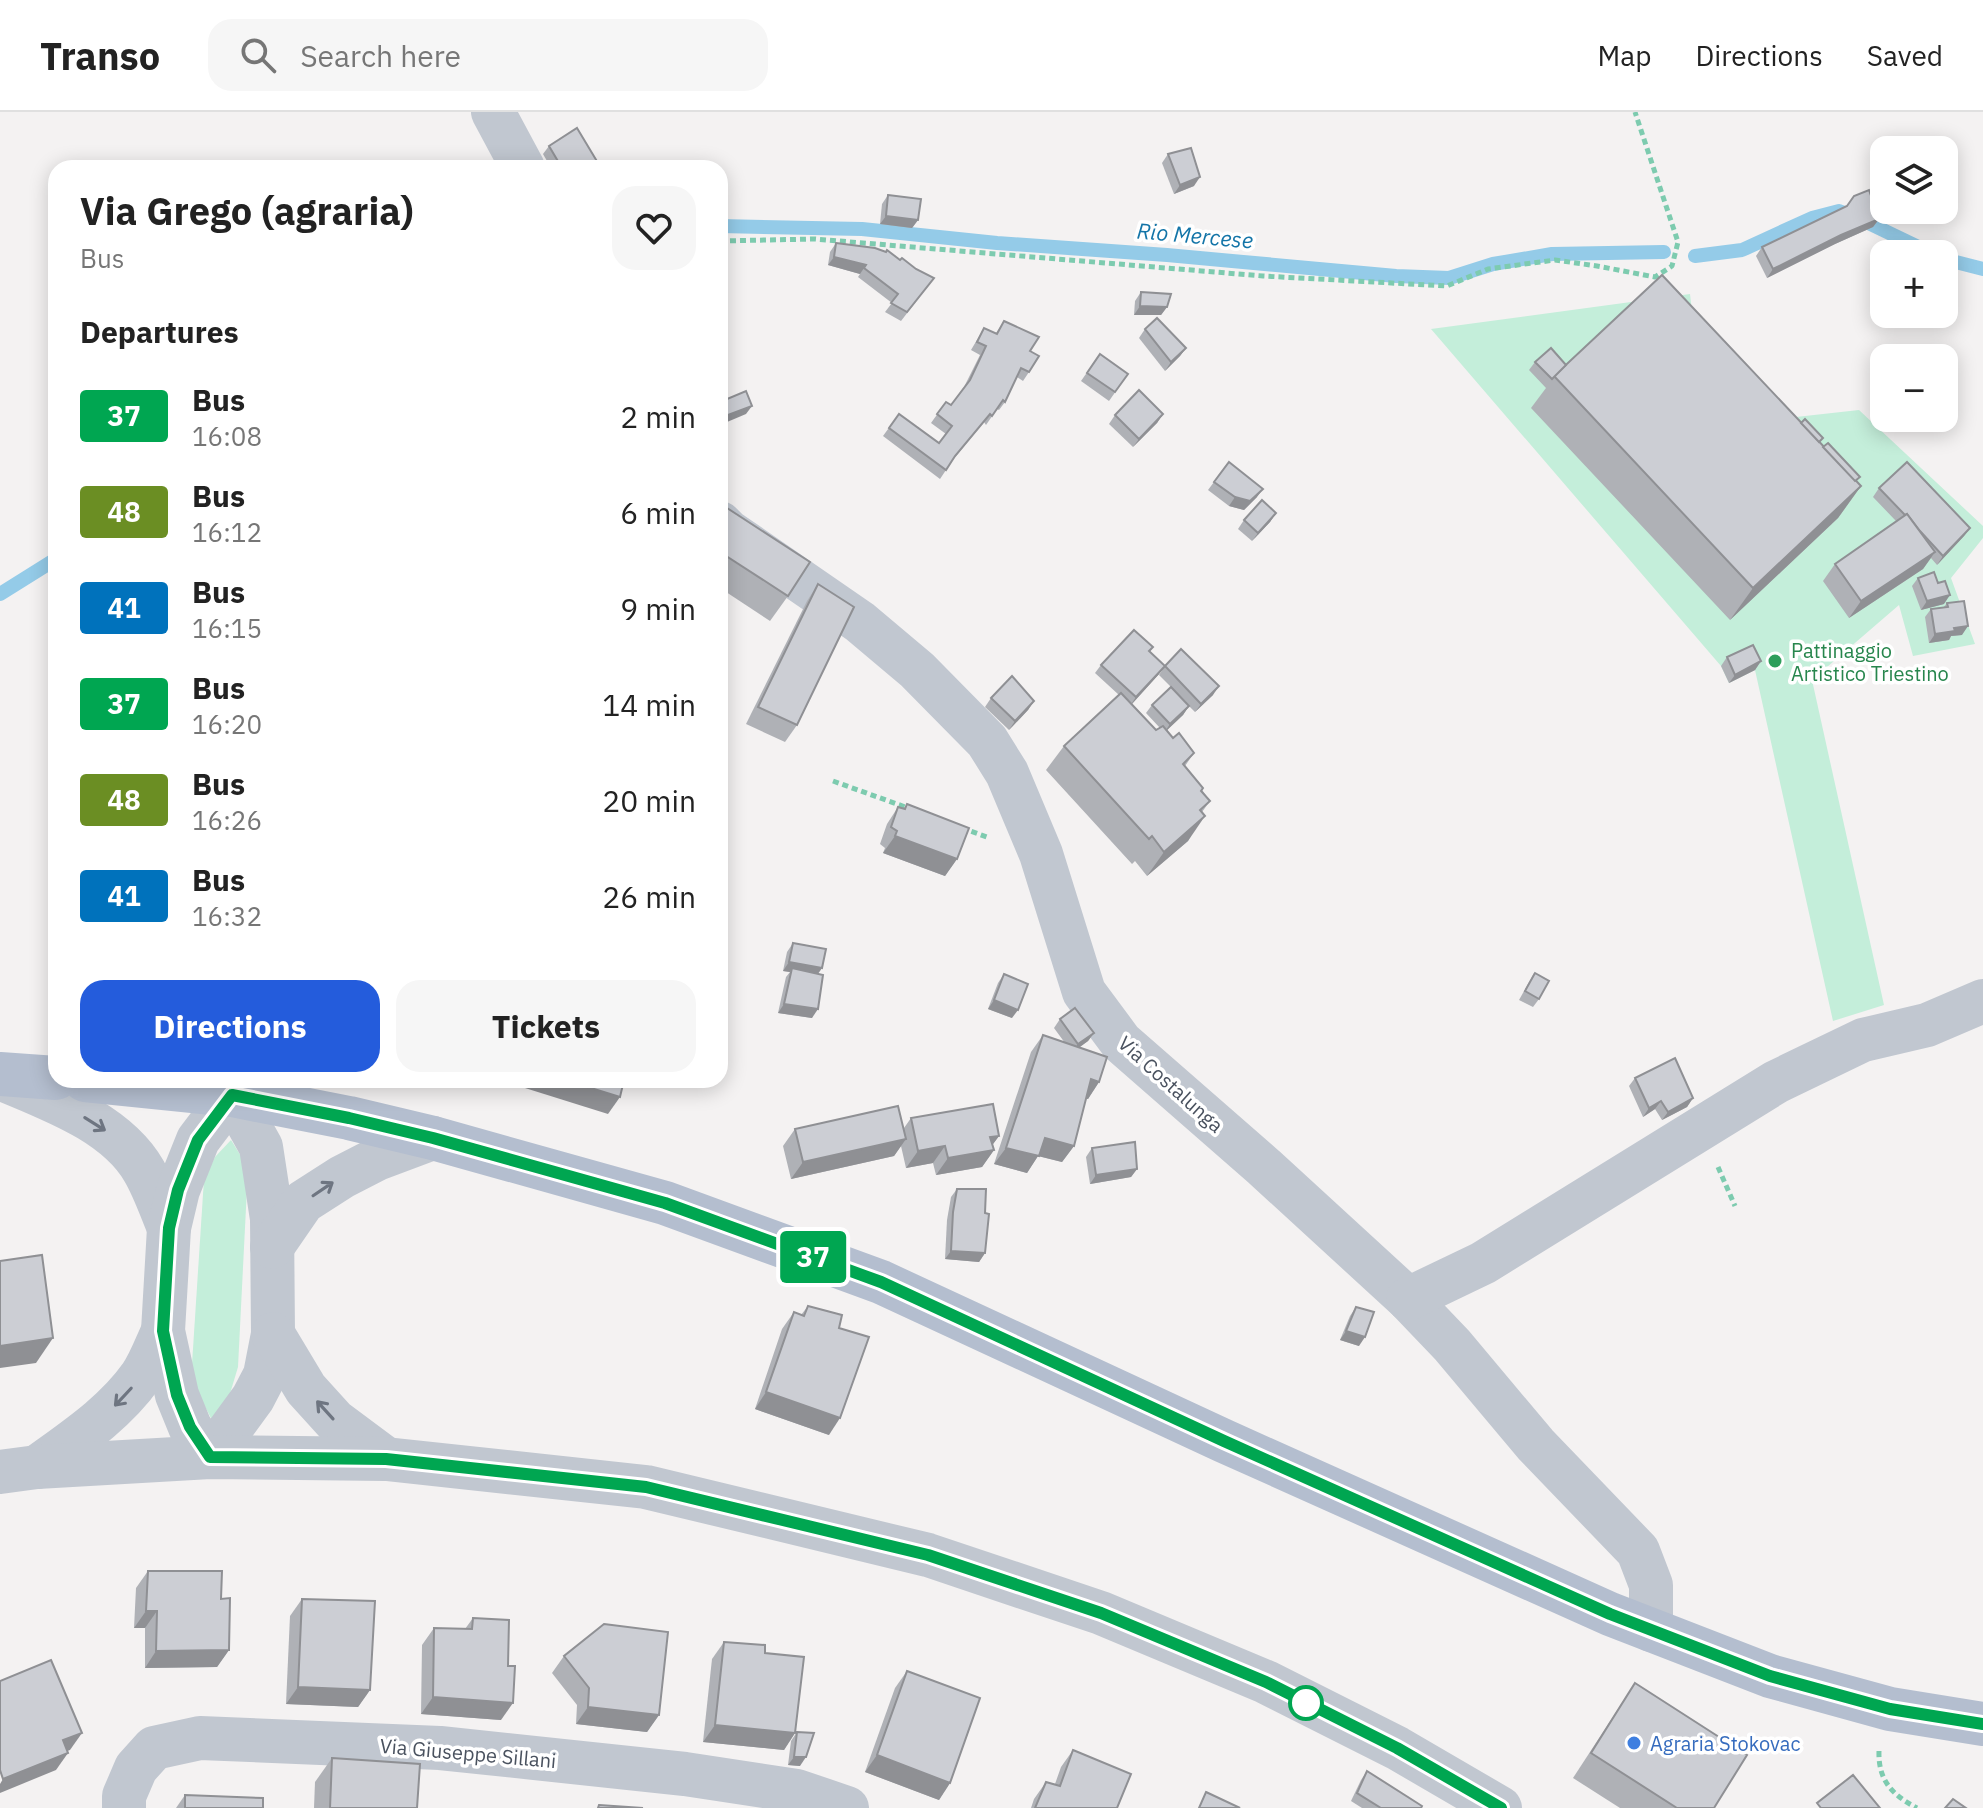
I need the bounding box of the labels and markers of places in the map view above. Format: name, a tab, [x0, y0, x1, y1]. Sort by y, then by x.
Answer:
place label: Pattinaggio Artistico Triestino	[1791, 637, 1949, 687]
marker: Pattinaggio Artistico Triestino	[1766, 652, 1784, 670]
unlabelled marker	[1289, 1686, 1323, 1720]
place label: Agraria Stokovac	[1650, 1730, 1800, 1757]
marker: Agraria Stokovac	[1625, 1734, 1643, 1752]

